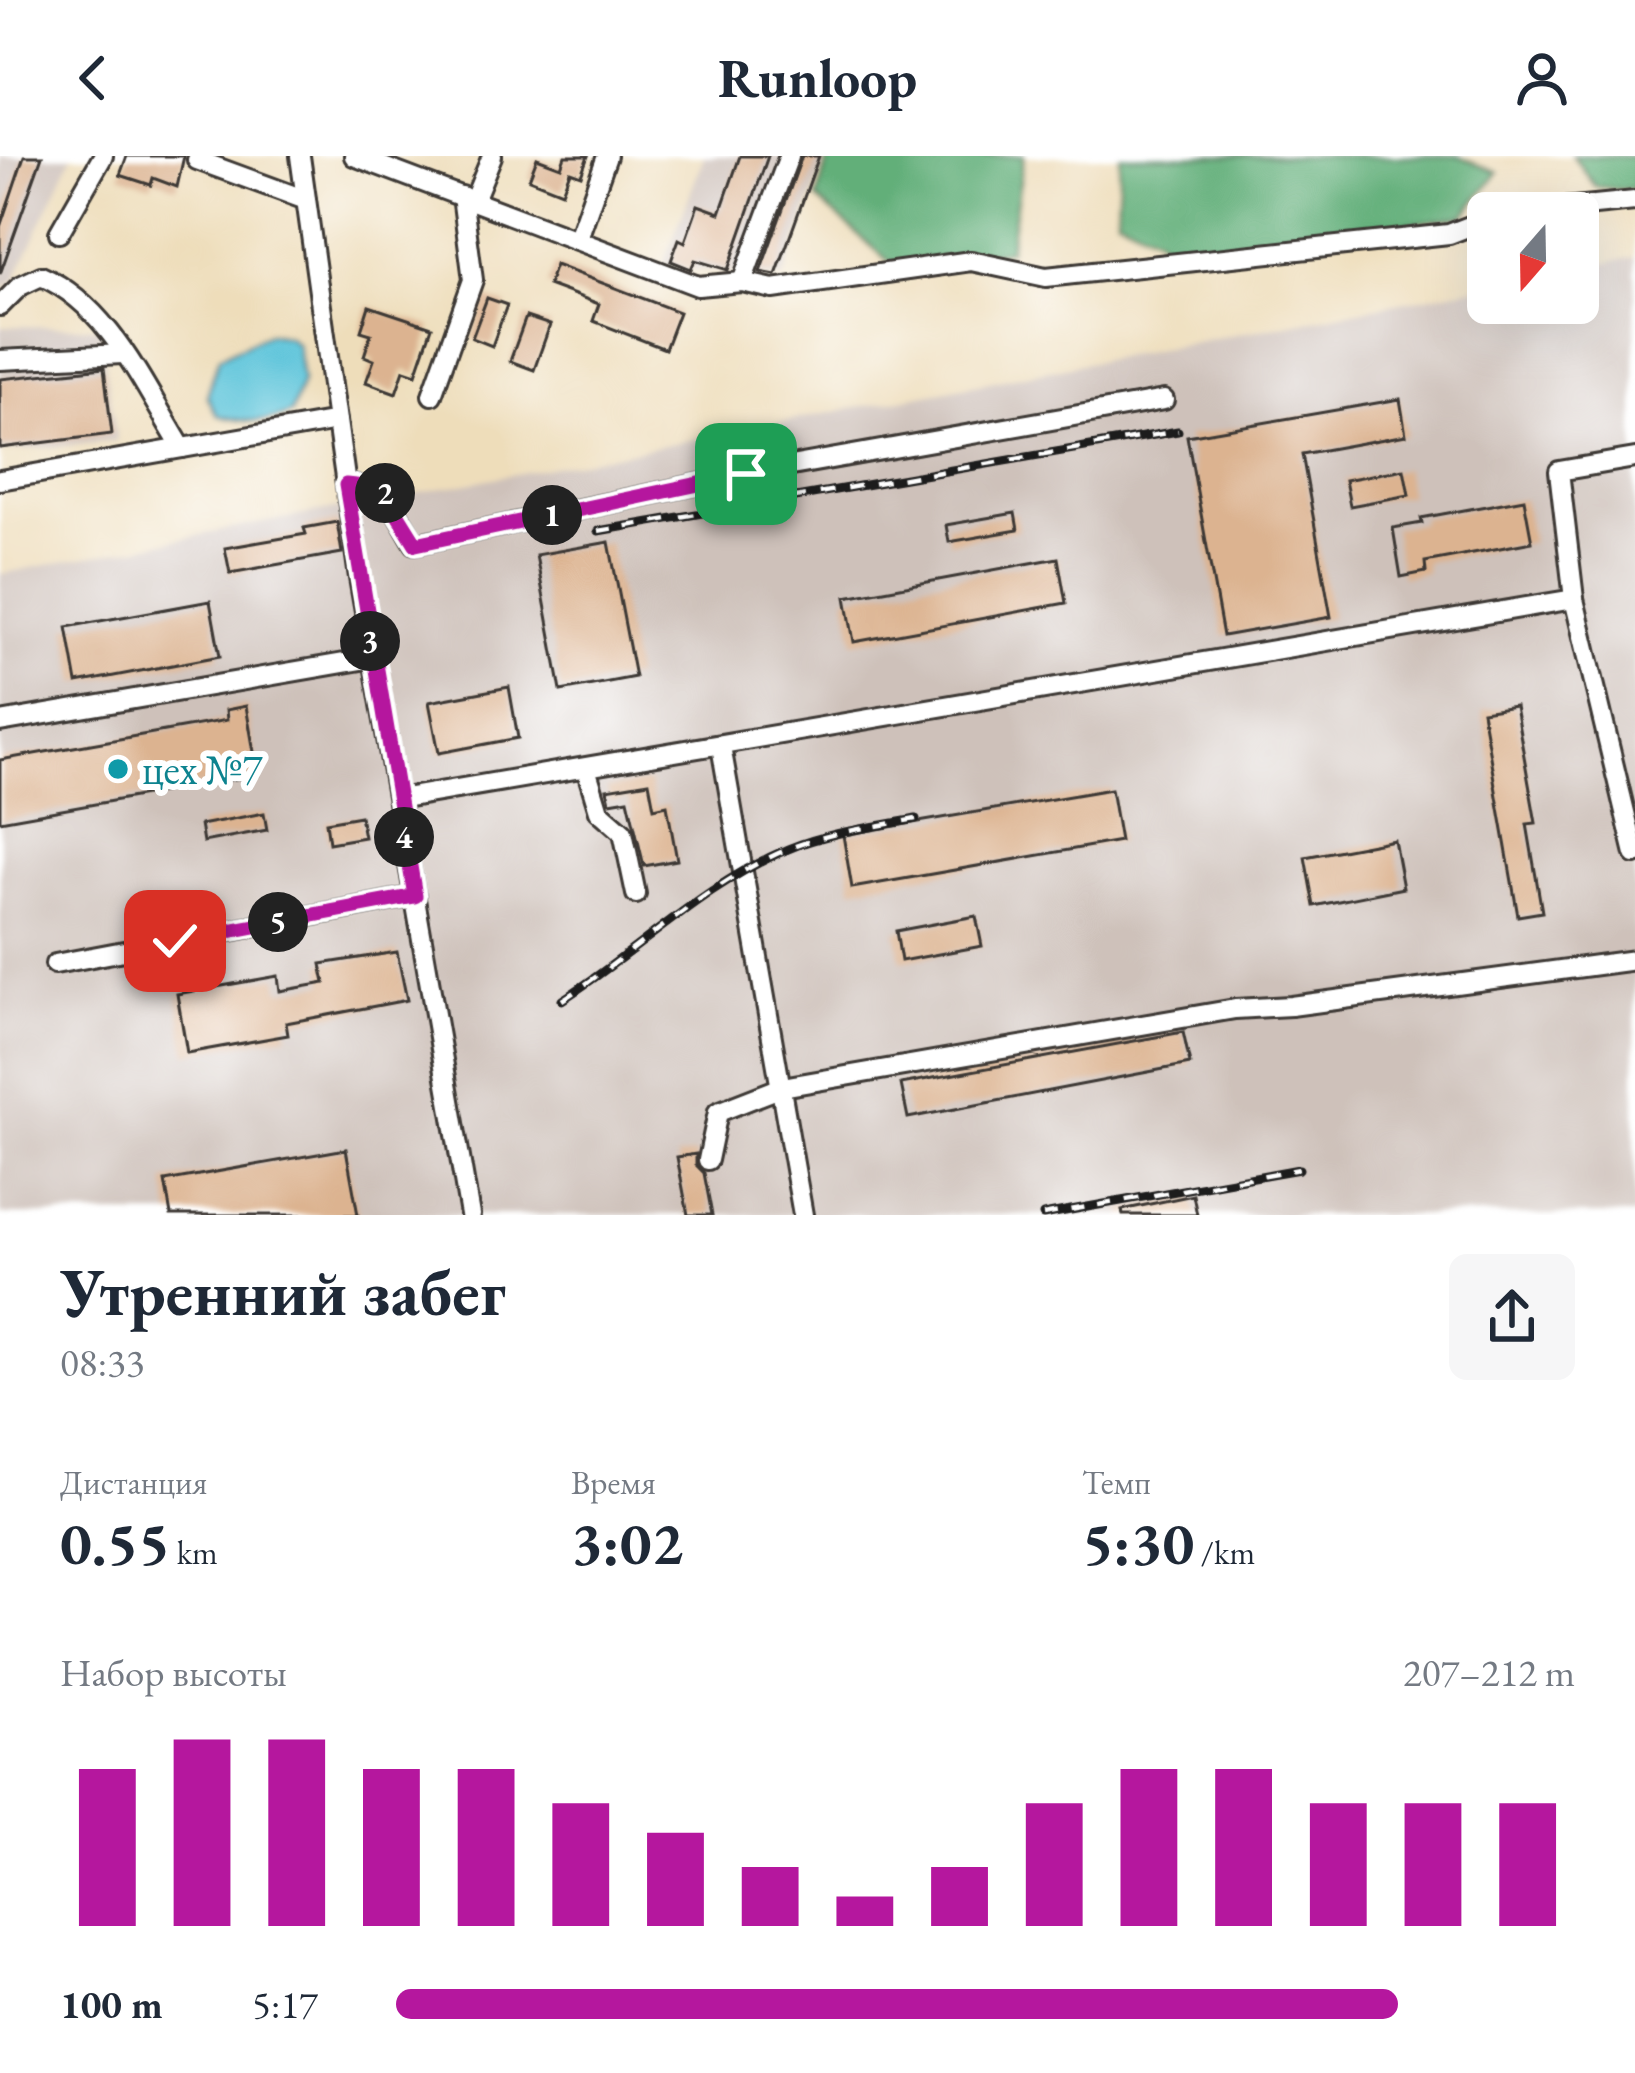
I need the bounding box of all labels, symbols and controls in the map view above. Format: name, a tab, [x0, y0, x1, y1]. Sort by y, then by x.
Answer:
text: Runloop	[718, 43, 917, 113]
icon: back	[60, 45, 126, 111]
icon: person	[1509, 45, 1575, 111]
north arrow	[1467, 192, 1599, 324]
map controls	[1467, 192, 1599, 324]
pin	[695, 423, 797, 525]
icon: arrive	[713, 441, 779, 507]
pin: 2	[355, 463, 415, 523]
text: 2	[376, 471, 394, 514]
pin: 1	[522, 485, 582, 545]
text: 1	[543, 493, 561, 536]
pin: 3	[340, 611, 400, 671]
text: 3	[361, 619, 379, 662]
place label: цех №7	[142, 742, 263, 797]
marker: цех №7	[105, 756, 131, 782]
pin: 4	[374, 807, 434, 867]
text: 4	[395, 815, 413, 858]
pin	[124, 890, 226, 992]
pin: 5	[248, 892, 308, 952]
text: 5	[269, 900, 287, 943]
icon: check	[142, 908, 208, 974]
text: Утренний забег	[60, 1249, 506, 1335]
button: share	[1449, 1254, 1575, 1380]
text: 08:33	[60, 1337, 145, 1388]
text: Дистанция	[60, 1461, 207, 1504]
text: Время	[571, 1461, 656, 1504]
text: Темп	[1082, 1461, 1151, 1504]
text: 0.55	[60, 1504, 170, 1582]
text: 3:02	[571, 1504, 683, 1582]
text: 5:30	[1082, 1504, 1194, 1582]
text: km	[170, 1531, 218, 1574]
text: /km	[1194, 1531, 1255, 1574]
text: Набор высоты	[60, 1647, 287, 1698]
text: 207–212 m	[1403, 1647, 1575, 1698]
text: 100 m	[60, 1979, 163, 2030]
text: 5:17	[252, 1979, 318, 2030]

